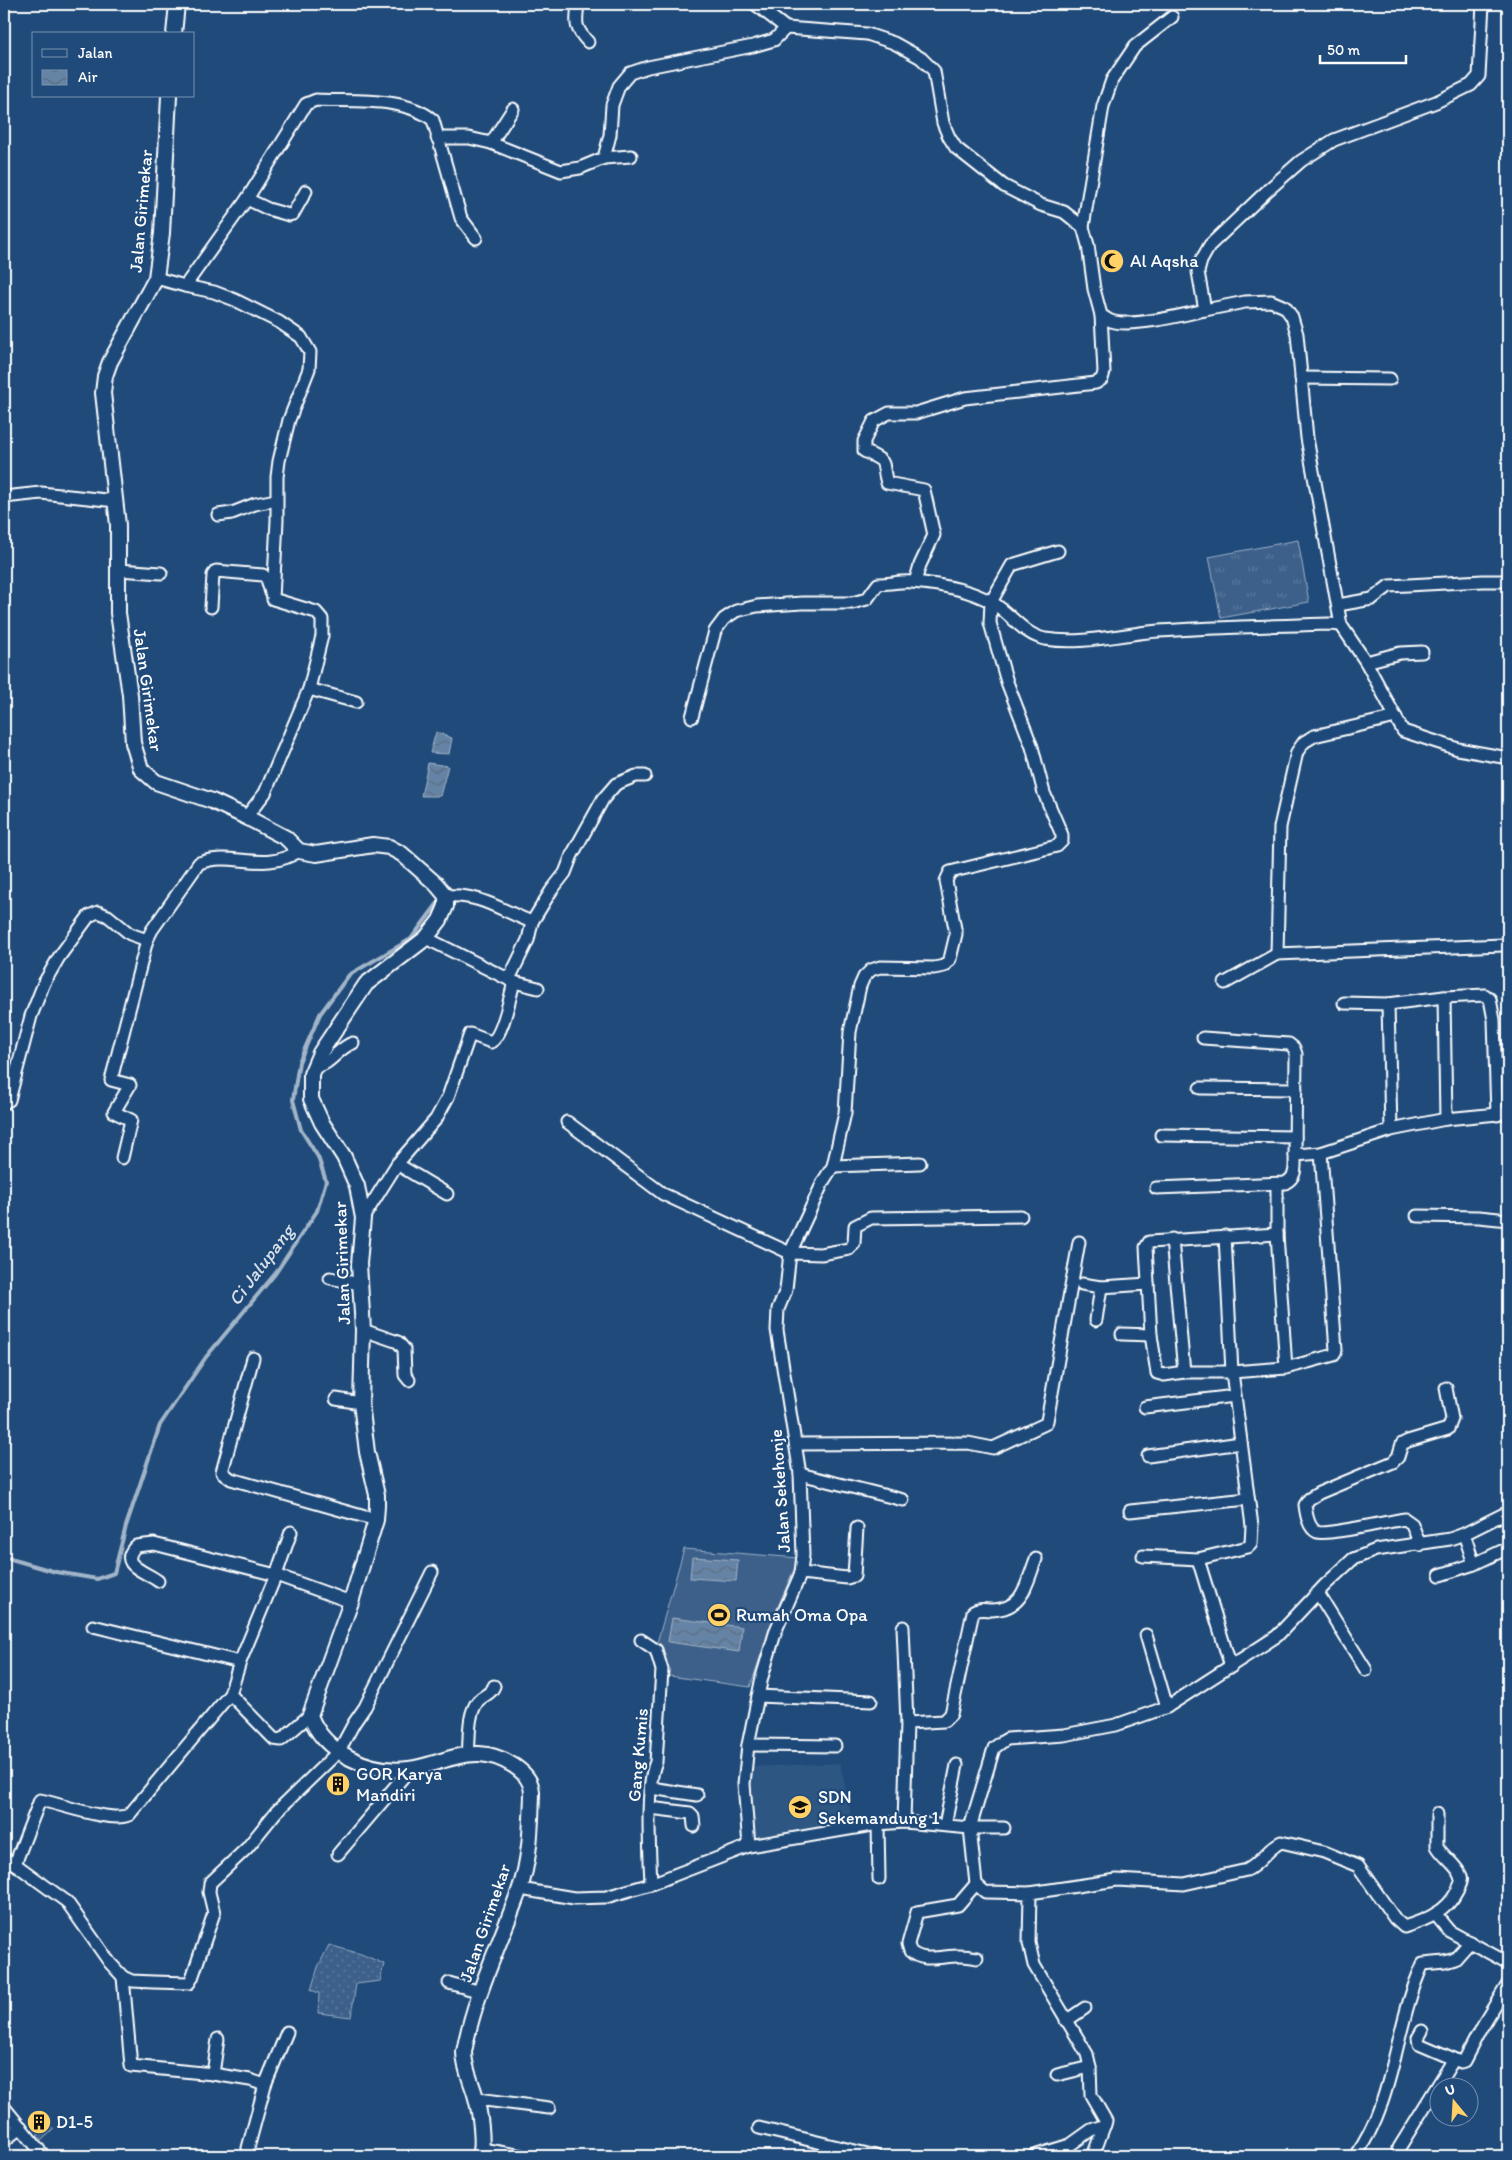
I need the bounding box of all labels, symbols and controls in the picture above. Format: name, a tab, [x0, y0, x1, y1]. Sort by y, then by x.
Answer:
legend	[32, 32, 195, 98]
scale bar	[1320, 32, 1406, 64]
text: 50 m	[1327, 41, 1360, 59]
text: Jalan	[78, 44, 112, 62]
text: Air	[78, 68, 97, 86]
street label: Jalan Girimekar	[125, 148, 157, 273]
mosque icon: Al Aqsha	[1099, 248, 1125, 274]
place label: Al Aqsha	[1130, 250, 1199, 272]
street label: Jalan Girimekar	[129, 627, 168, 754]
street label: Jalan Girimekar	[329, 1200, 355, 1325]
water label: Ci Jalupang	[223, 1218, 300, 1310]
street label: Jalan Sekehonje	[765, 1429, 795, 1553]
sports icon: Rumah Oma Opa	[706, 1602, 732, 1628]
place label: Rumah Oma Opa	[736, 1604, 868, 1626]
street label: Gang Kumis	[623, 1707, 653, 1803]
place label: GOR Karya Mandiri	[356, 1763, 442, 1806]
building icon: GOR Karya Mandiri	[325, 1771, 351, 1797]
place label: SDN Sekemandung 1	[818, 1786, 940, 1829]
school or university icon: SDN Sekemandung 1	[787, 1794, 813, 1820]
street label: Jalan Girimekar	[454, 1860, 516, 1985]
north arrow	[1430, 2078, 1480, 2128]
text: U	[1443, 2081, 1457, 2100]
building icon: D1-5	[26, 2109, 52, 2135]
place label: D1-5	[56, 2111, 93, 2133]

